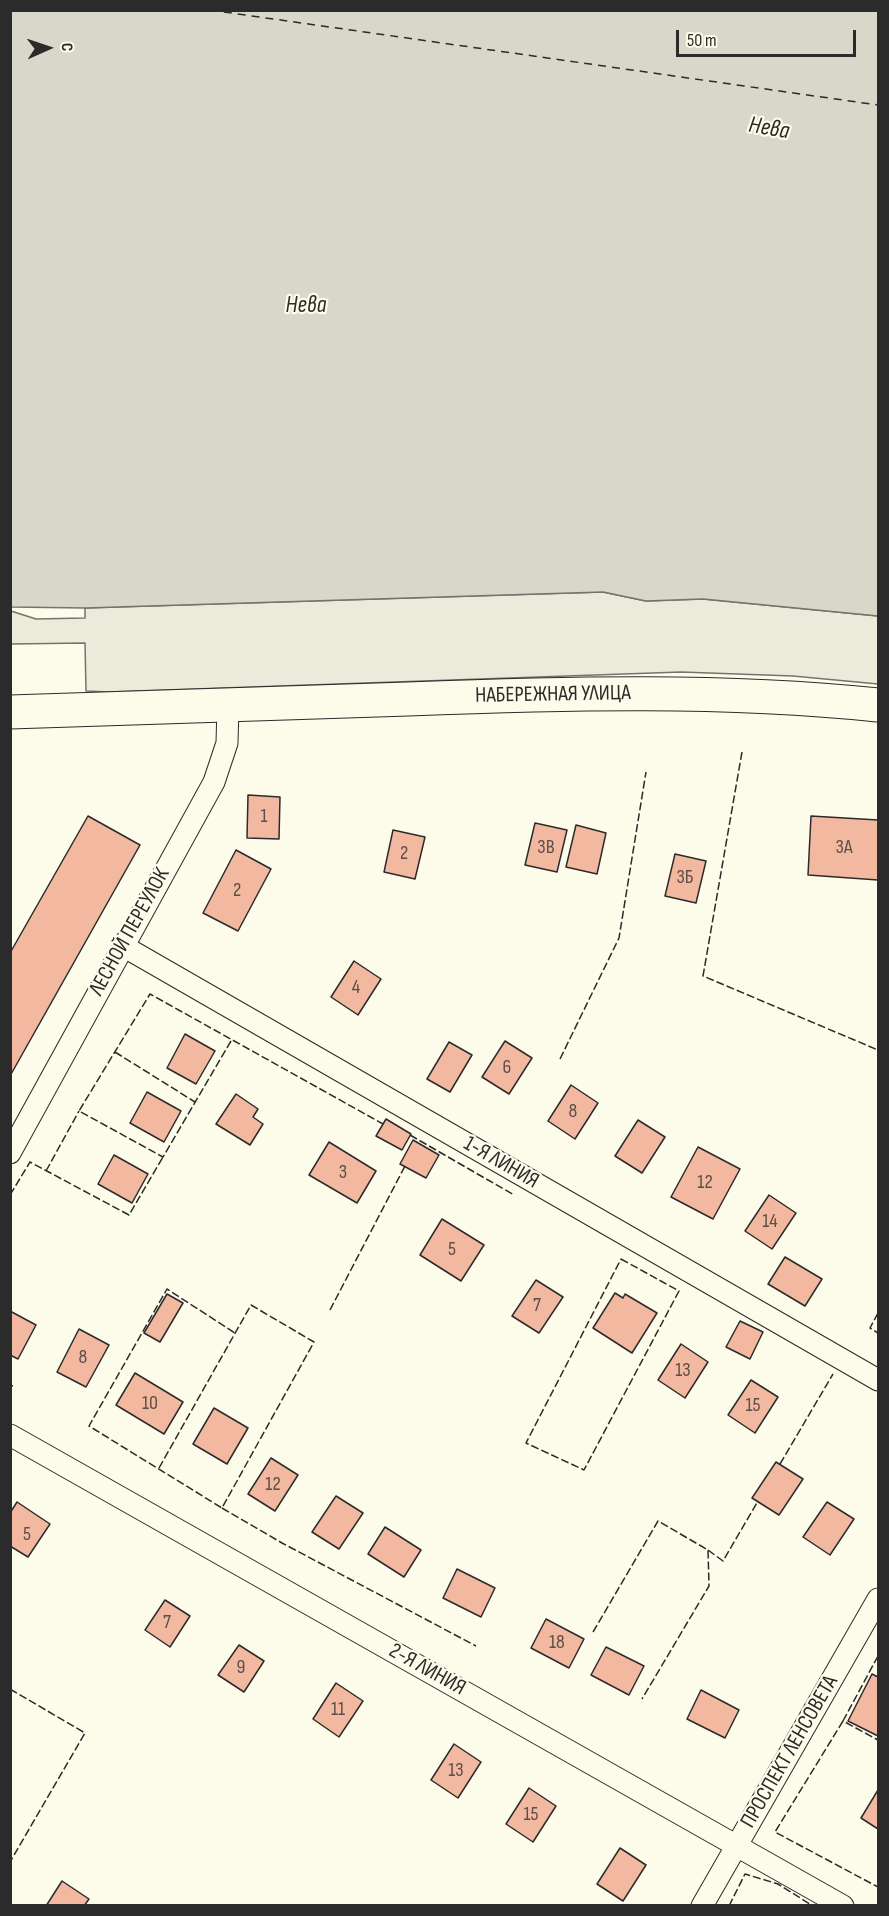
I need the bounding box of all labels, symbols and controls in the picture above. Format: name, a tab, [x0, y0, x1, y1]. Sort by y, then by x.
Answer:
north arrow	[18, 18, 78, 78]
scale bar	[679, 18, 859, 56]
text: 50 m	[687, 30, 717, 51]
text: С	[57, 42, 76, 52]
water label: Нева	[746, 111, 792, 147]
water label: Нева	[286, 292, 326, 320]
street label: НАБЕРЕЖНАЯ УЛИЦА	[475, 680, 631, 710]
house number: 1	[261, 805, 267, 829]
house number: 3В	[537, 836, 555, 860]
house number: 3А	[836, 836, 852, 860]
house number: 2	[400, 842, 408, 866]
street label: ЛЕСНОЙ ПЕРЕУЛОК	[84, 863, 176, 1001]
house number: 3Б	[676, 866, 694, 890]
house number: 2	[233, 879, 241, 903]
house number: 4	[352, 976, 360, 1000]
house number: 6	[503, 1056, 511, 1080]
house number: 8	[569, 1100, 577, 1124]
street label: 1-Я ЛИНИЯ	[459, 1131, 543, 1195]
house number: 3	[339, 1161, 347, 1185]
house number: 12	[697, 1171, 713, 1195]
house number: 14	[762, 1210, 778, 1234]
house number: 5	[448, 1238, 456, 1262]
house number: 7	[533, 1294, 541, 1318]
house number: 8	[79, 1346, 87, 1370]
house number: 13	[675, 1359, 691, 1383]
house number: 10	[142, 1392, 158, 1416]
house number: 15	[745, 1394, 761, 1418]
house number: 12	[265, 1473, 281, 1497]
house number: 5	[23, 1523, 31, 1547]
house number: 7	[163, 1611, 171, 1635]
house number: 18	[549, 1631, 565, 1655]
street label: 2-Я ЛИНИЯ	[384, 1638, 470, 1702]
house number: 9	[237, 1656, 245, 1680]
street label: ПРОСПЕКТ ЛЕНСОВЕТА	[736, 1671, 844, 1833]
house number: 11	[331, 1698, 345, 1722]
house number: 13	[448, 1759, 464, 1783]
house number: 15	[523, 1803, 539, 1827]

